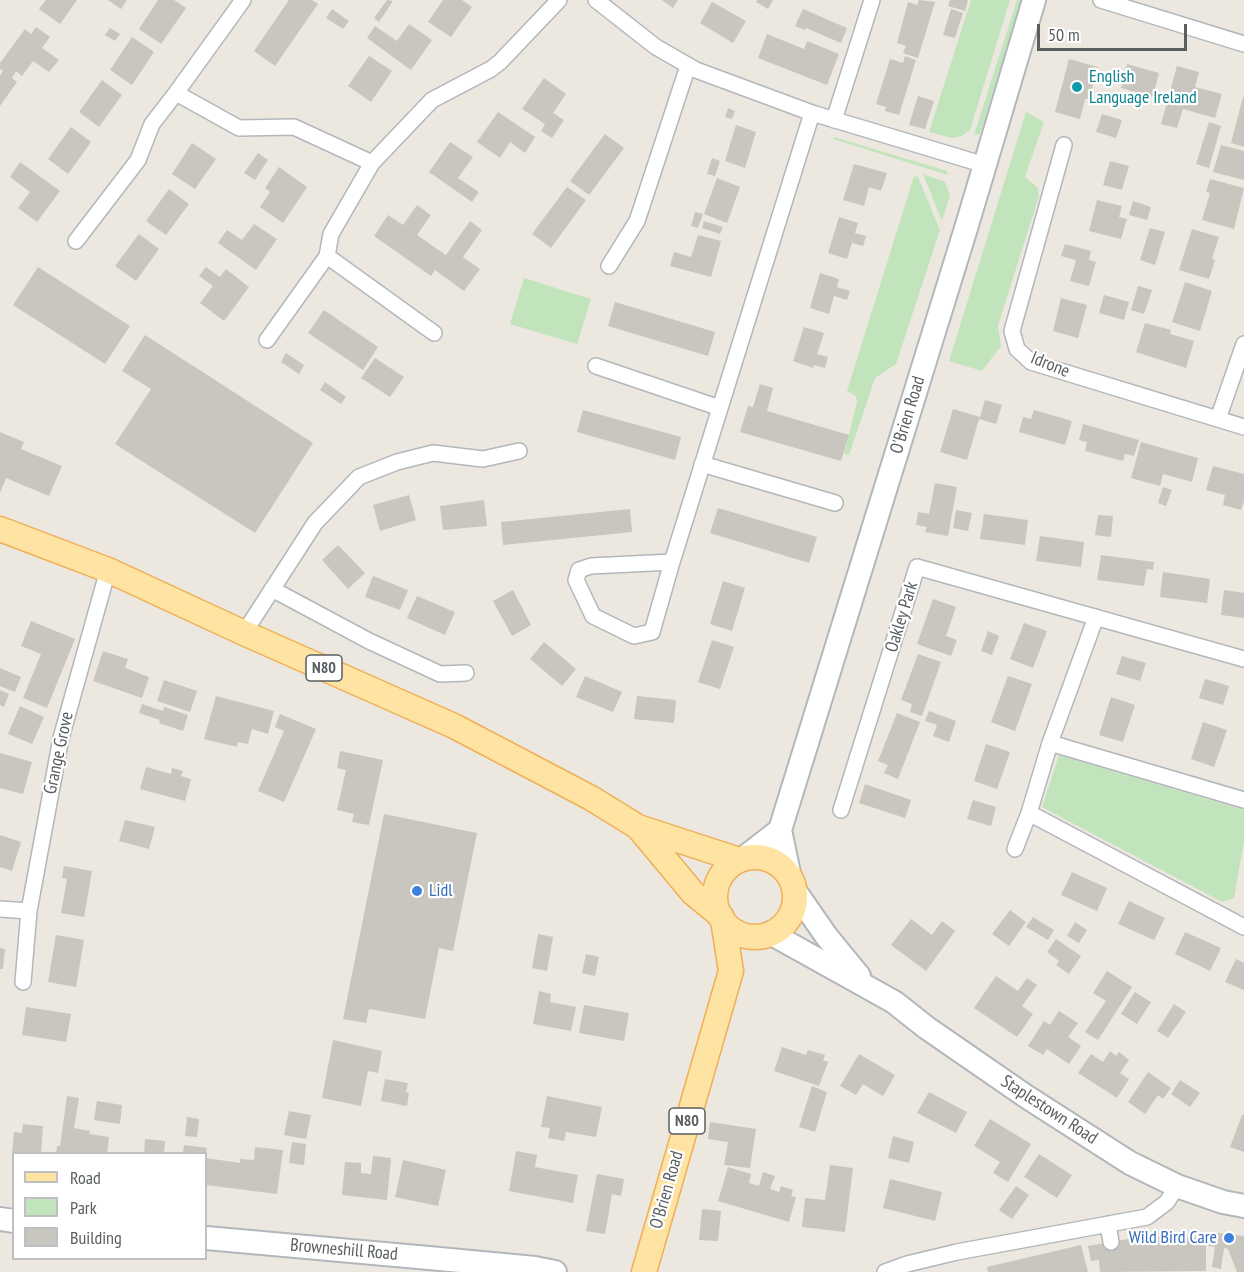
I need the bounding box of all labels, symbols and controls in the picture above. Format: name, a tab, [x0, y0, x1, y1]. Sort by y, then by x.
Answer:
scale bar	[1040, 12, 1190, 50]
text: 50 m	[1048, 23, 1080, 46]
place label: English Language Ireland	[1089, 66, 1197, 109]
marker: English Language Ireland	[1070, 80, 1084, 94]
street label: Idrone	[1027, 347, 1073, 383]
street label: O'Brien Road	[886, 374, 930, 456]
street label: Oakley Park	[881, 579, 923, 655]
road number: N80	[306, 655, 342, 681]
street label: Grange Grove	[40, 710, 78, 796]
place label: Lidl	[429, 880, 452, 902]
marker: Lidl	[410, 884, 424, 898]
street label: Staplestown Road	[997, 1071, 1101, 1149]
road number: N80	[669, 1108, 705, 1134]
street label: O'Brien Road	[646, 1149, 688, 1231]
legend	[12, 1152, 207, 1260]
text: Road	[70, 1166, 101, 1189]
text: Park	[70, 1196, 97, 1219]
text: Building	[70, 1226, 122, 1249]
place label: Wild Bird Care	[1129, 1227, 1217, 1249]
marker: Wild Bird Care	[1222, 1231, 1236, 1245]
street label: Browneshill Road	[289, 1235, 399, 1265]

